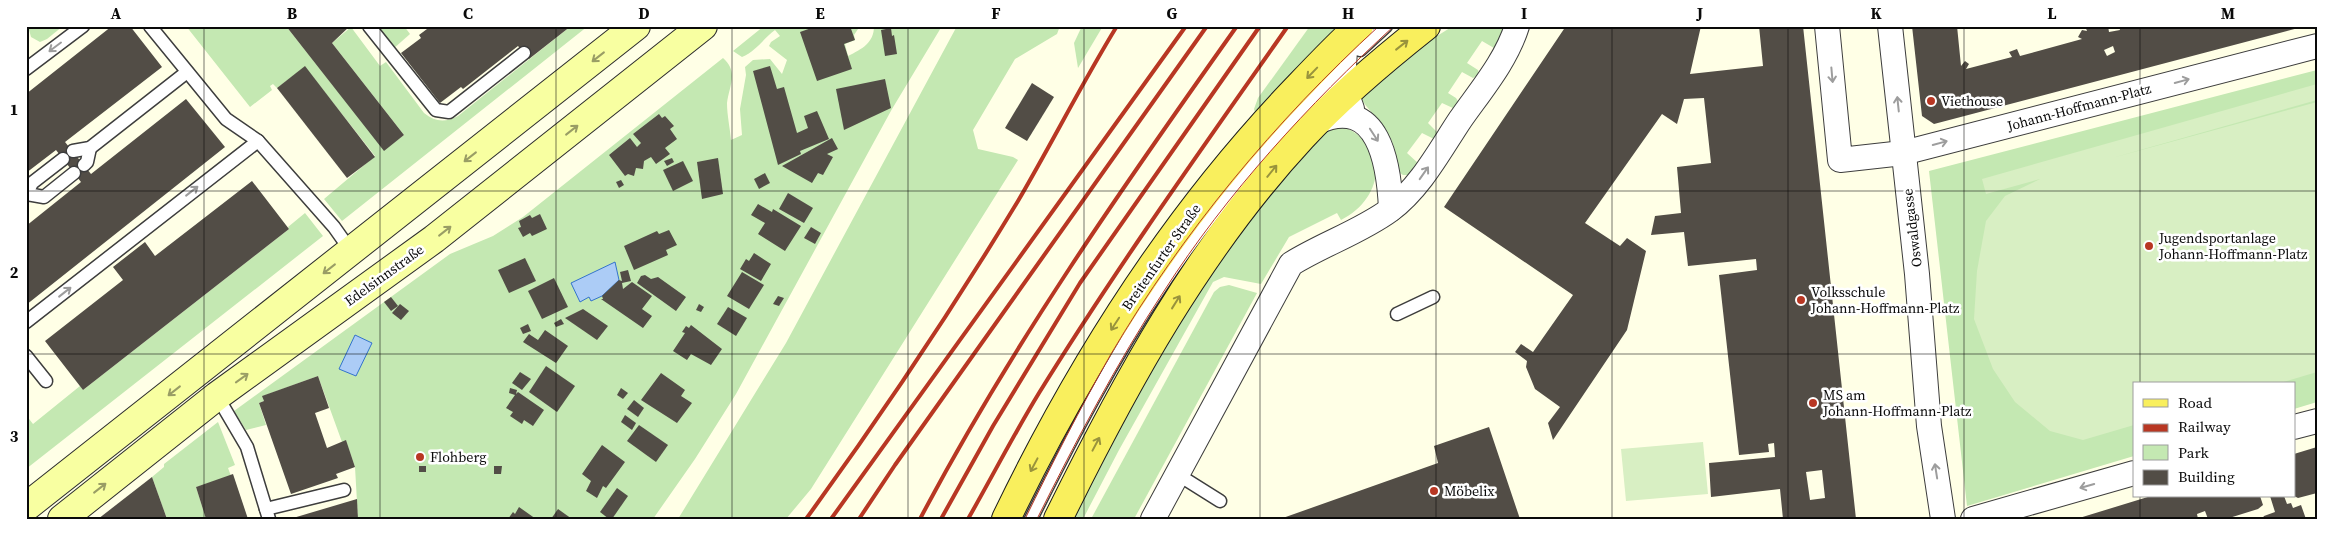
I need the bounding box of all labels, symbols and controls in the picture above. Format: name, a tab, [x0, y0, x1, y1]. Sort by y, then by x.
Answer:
text: A	[111, 2, 122, 24]
text: B	[287, 2, 298, 24]
text: C	[463, 2, 473, 24]
text: D	[638, 2, 650, 24]
text: E	[815, 2, 825, 24]
text: F	[991, 2, 1001, 24]
text: G	[1167, 2, 1178, 24]
text: H	[1342, 2, 1354, 24]
text: I	[1521, 2, 1527, 24]
text: J	[1696, 2, 1703, 24]
text: K	[1870, 2, 1882, 24]
text: L	[2047, 2, 2057, 24]
text: M	[2221, 2, 2235, 24]
one-way arrow	[1395, 40, 1408, 51]
one-way arrow	[49, 42, 62, 53]
one-way arrow	[591, 51, 604, 62]
one-way arrow	[1306, 66, 1318, 79]
one-way arrow	[1827, 66, 1837, 82]
one-way arrow	[2173, 75, 2189, 85]
street label: Johann-Hoffmann-Platz	[2004, 78, 2154, 136]
place label: Viethouse	[1941, 91, 2003, 111]
marker: Viethouse	[1925, 95, 1937, 107]
one-way arrow	[1893, 97, 1903, 113]
text: 1	[10, 98, 18, 120]
one-way arrow	[565, 124, 578, 135]
one-way arrow	[1368, 128, 1379, 142]
one-way arrow	[1931, 138, 1947, 147]
one-way arrow	[464, 152, 477, 163]
one-way arrow	[1266, 165, 1277, 178]
one-way arrow	[1419, 166, 1429, 180]
one-way arrow	[186, 186, 199, 197]
street label: Oswaldgasse	[1897, 188, 1927, 268]
street label: Breitenfurter Straße	[1117, 200, 1205, 314]
one-way arrow	[438, 225, 451, 236]
place label: Jugendsportanlage Johann-Hoffmann-Platz	[2158, 228, 2308, 264]
street label: Edelsinnstraße	[340, 239, 428, 311]
marker: Jugendsportanlage Johann-Hoffmann-Platz	[2143, 240, 2155, 252]
text: 2	[10, 261, 19, 283]
one-way arrow	[323, 263, 336, 274]
place label: Volksschule Johann-Hoffmann-Platz	[1810, 282, 1960, 318]
one-way arrow	[58, 286, 71, 297]
marker: Volksschule Johann-Hoffmann-Platz	[1795, 294, 1807, 306]
one-way arrow	[1171, 296, 1181, 310]
one-way arrow	[1109, 316, 1119, 330]
one-way arrow	[235, 372, 248, 383]
legend	[2133, 382, 2296, 498]
place label: MS am Johann-Hoffmann-Platz	[1822, 385, 1972, 421]
one-way arrow	[168, 386, 181, 397]
text: Road	[2178, 392, 2212, 413]
marker: MS am Johann-Hoffmann-Platz	[1807, 397, 1819, 409]
text: Railway	[2178, 416, 2231, 437]
text: 3	[10, 425, 19, 447]
one-way arrow	[1091, 436, 1101, 451]
text: Park	[2178, 442, 2210, 463]
place label: Flohberg	[430, 447, 487, 467]
marker: Flohberg	[414, 451, 426, 463]
one-way arrow	[1029, 457, 1038, 472]
one-way arrow	[1931, 463, 1941, 479]
text: Building	[2178, 466, 2235, 487]
place label: Möbelix	[1444, 481, 1495, 501]
one-way arrow	[2080, 482, 2096, 492]
one-way arrow	[94, 483, 107, 494]
marker: Möbelix	[1428, 485, 1440, 497]

